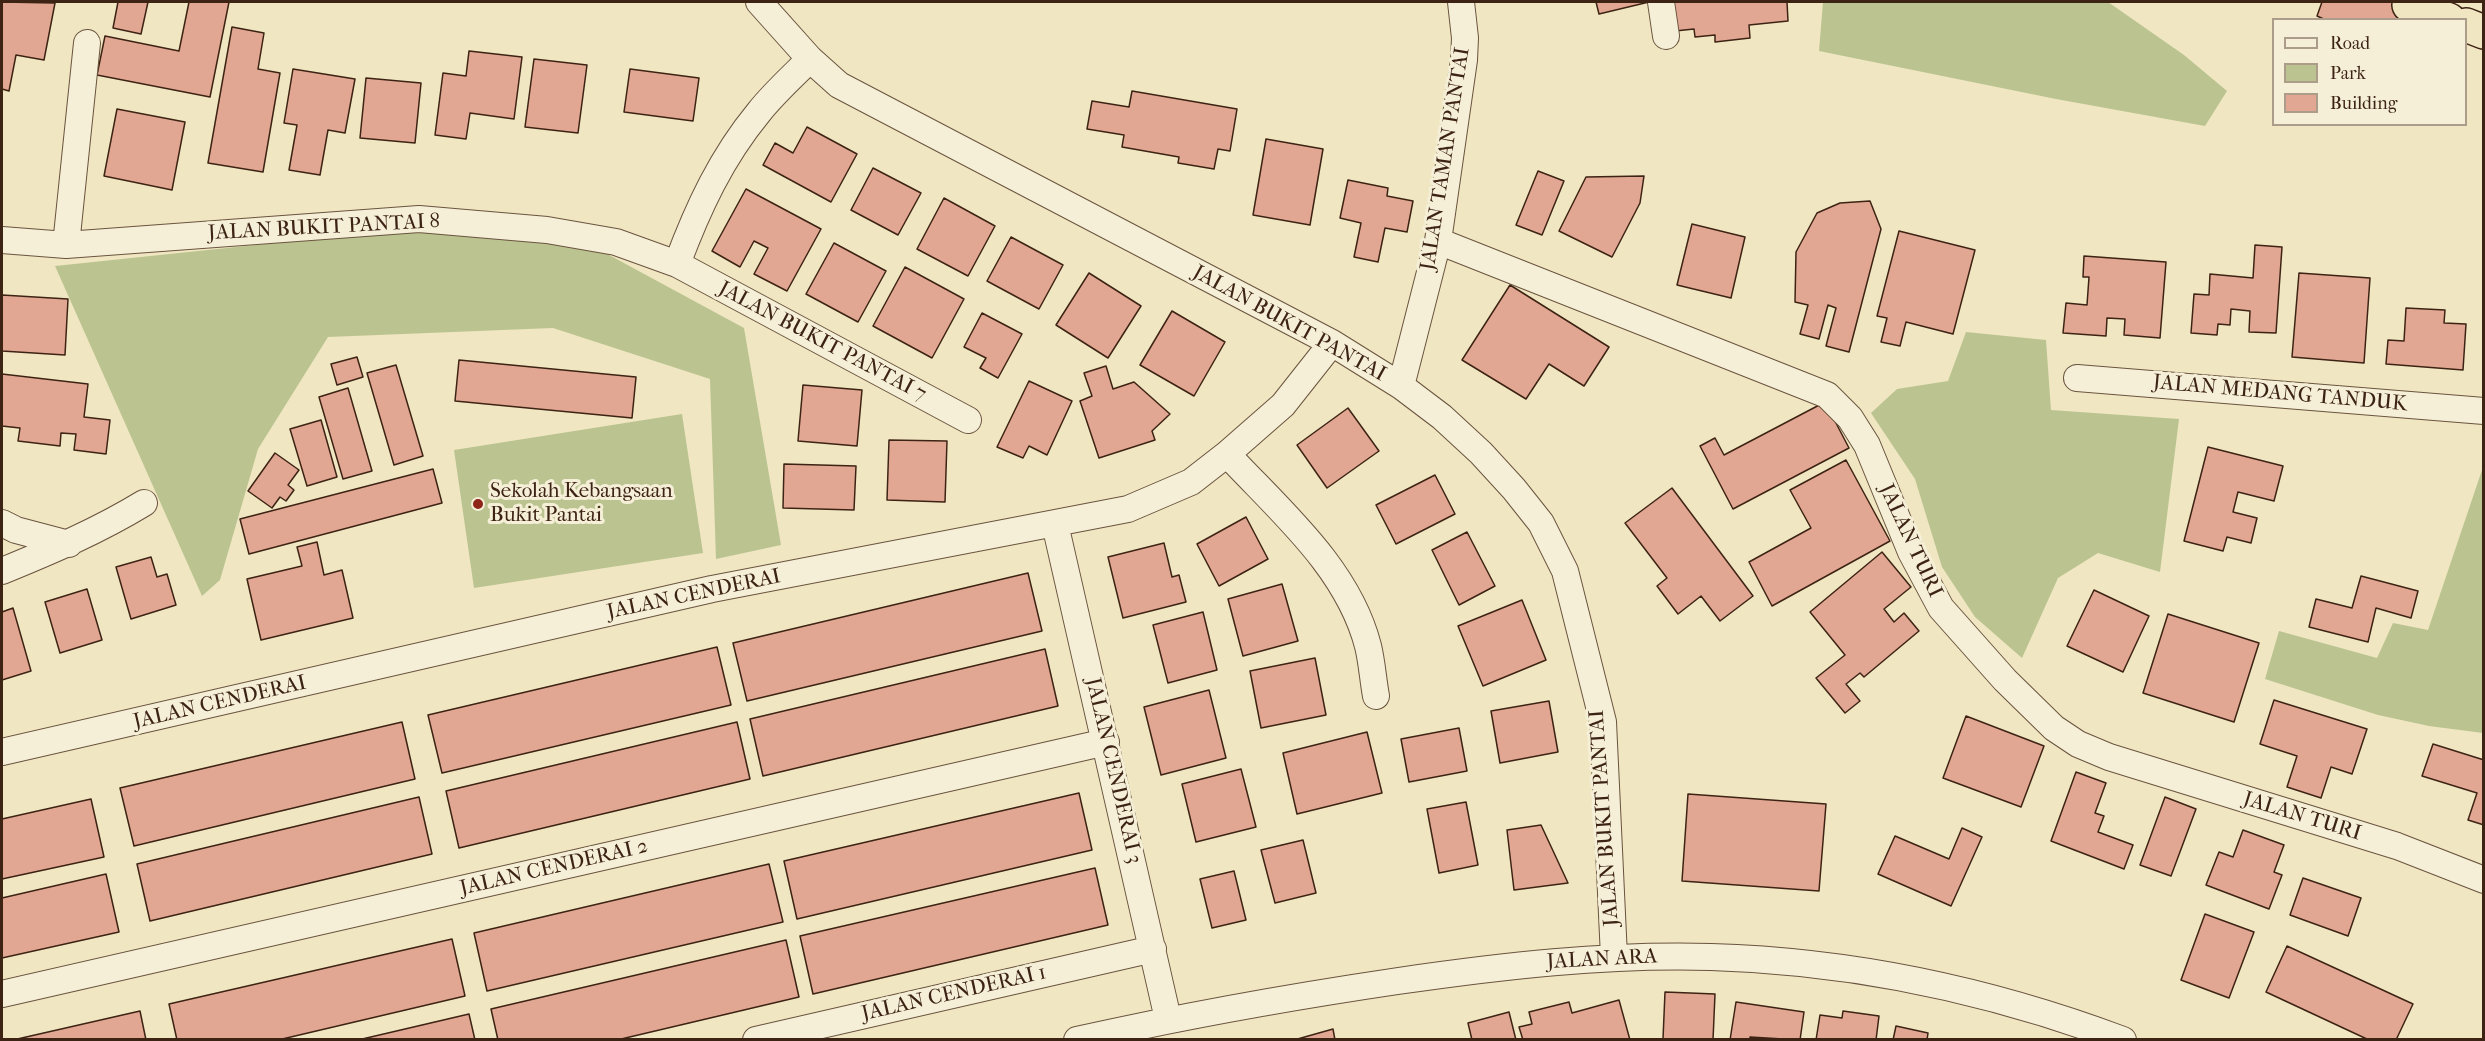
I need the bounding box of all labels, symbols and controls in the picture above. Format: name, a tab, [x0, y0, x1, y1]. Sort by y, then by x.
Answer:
legend	[2272, 18, 2467, 126]
text: Road	[2330, 33, 2370, 54]
street label: JALAN TAMAN PANTAI	[1416, 46, 1476, 272]
text: Park	[2330, 63, 2366, 84]
text: Building	[2330, 93, 2397, 114]
street label: JALAN BUKIT PANTAI 8	[207, 209, 441, 247]
street label: JALAN BUKIT PANTAI	[1188, 260, 1390, 388]
street label: JALAN BUKIT PANTAI 7	[714, 276, 930, 408]
street label: JALAN MEDANG TANDUK	[2152, 370, 2408, 418]
place label: Sekolah Kebangsaan Bukit Pantai	[490, 479, 673, 529]
street label: JALAN TURI	[1873, 480, 1947, 602]
marker: Sekolah Kebangsaan Bukit Pantai	[471, 497, 485, 511]
street label: JALAN CENDERAI	[605, 564, 783, 626]
street label: JALAN CENDERAI	[131, 671, 309, 735]
street label: JALAN CENDERAI 3	[1079, 676, 1147, 866]
street label: JALAN BUKIT PANTAI	[1585, 709, 1625, 927]
street label: JALAN TURI	[2240, 787, 2364, 847]
street label: JALAN CENDERAI 2	[458, 834, 650, 902]
street label: JALAN ARA	[1546, 945, 1658, 975]
street label: JALAN CENDERAI 1	[859, 960, 1049, 1028]

